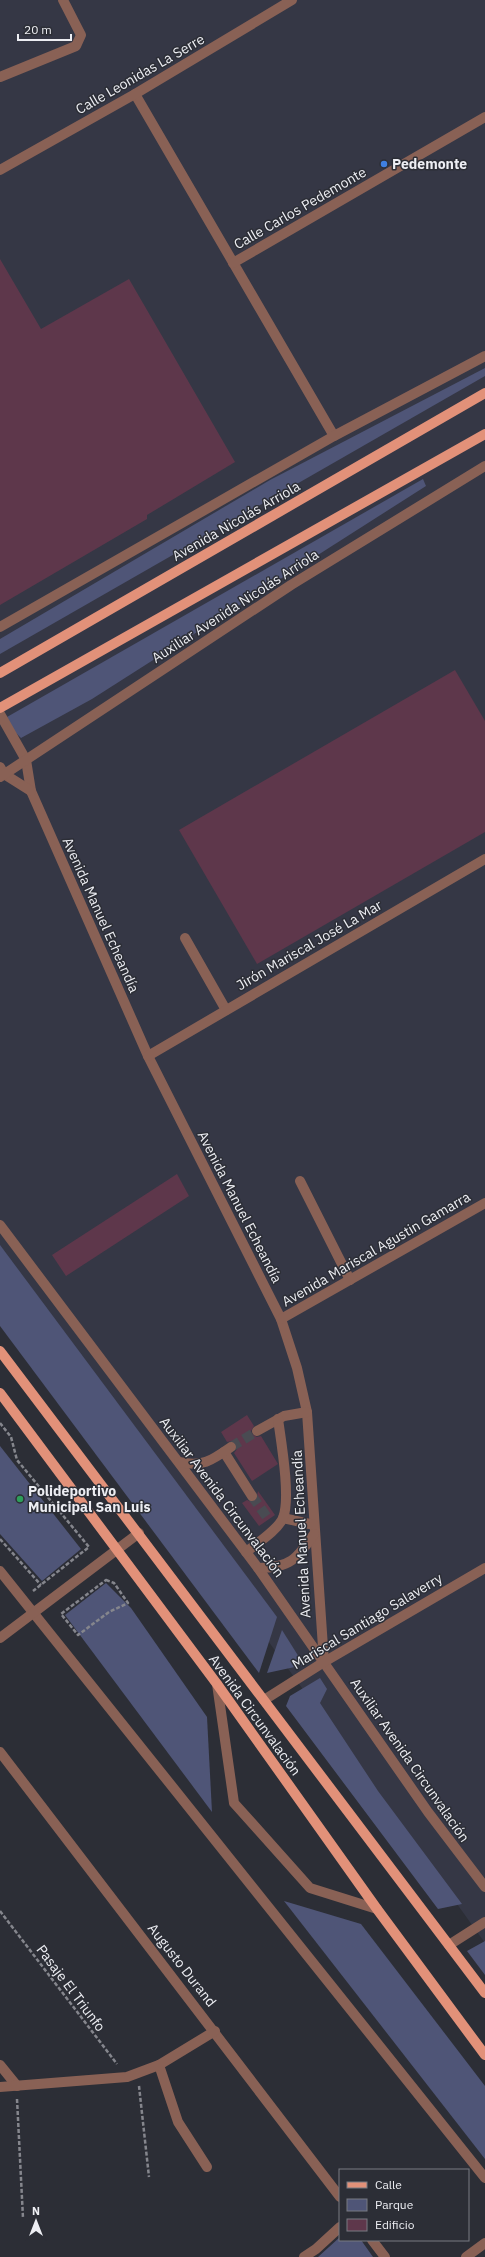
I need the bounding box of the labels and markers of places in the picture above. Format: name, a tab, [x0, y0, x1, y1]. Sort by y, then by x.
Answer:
place label: Pedemonte	[392, 155, 467, 173]
marker: Pedemonte	[379, 159, 389, 169]
place label: Polideportivo Municipal San Luis	[28, 1482, 151, 1516]
marker: Polideportivo Municipal San Luis	[15, 1494, 25, 1504]

